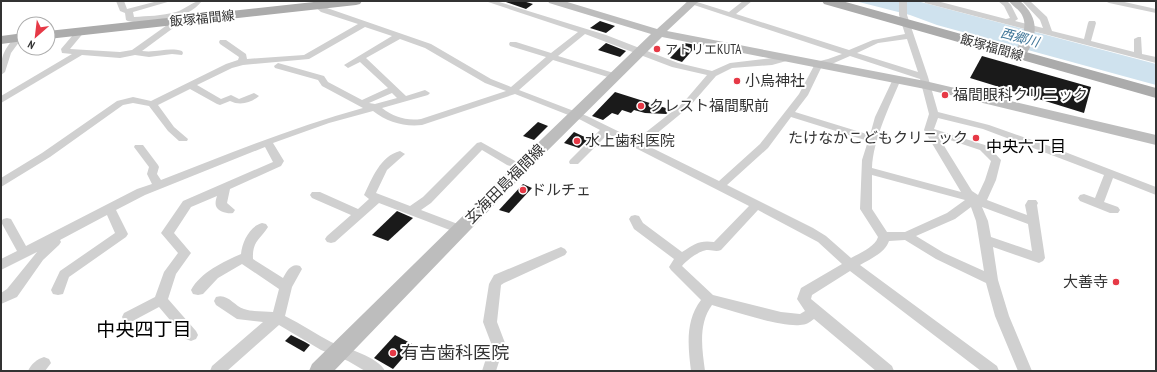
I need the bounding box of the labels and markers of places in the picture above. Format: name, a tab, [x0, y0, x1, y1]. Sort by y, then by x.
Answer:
place label: アトリエKUTA	[665, 41, 742, 58]
marker: アトリエKUTA	[652, 44, 662, 54]
place label: 小烏神社	[745, 71, 805, 90]
marker: 小烏神社	[732, 76, 742, 86]
place label: 福間眼科クリニック	[953, 85, 1088, 104]
marker: 福間眼科クリニック	[940, 90, 950, 100]
place label: クレスト福間駅前	[649, 96, 769, 115]
marker: クレスト福間駅前	[636, 101, 646, 111]
place label: たけなかこどもクリニック	[788, 128, 968, 147]
place label: 水上歯科医院	[585, 131, 675, 150]
marker: たけなかこどもクリニック	[971, 133, 981, 143]
marker: 水上歯科医院	[572, 136, 582, 146]
place label: ドルチェ	[531, 180, 591, 199]
marker: ドルチェ	[518, 185, 528, 195]
place label: 大善寺	[1063, 272, 1108, 291]
marker: 大善寺	[1111, 277, 1121, 287]
place label: 有吉歯科医院	[401, 341, 509, 364]
marker: 有吉歯科医院	[388, 348, 398, 358]

